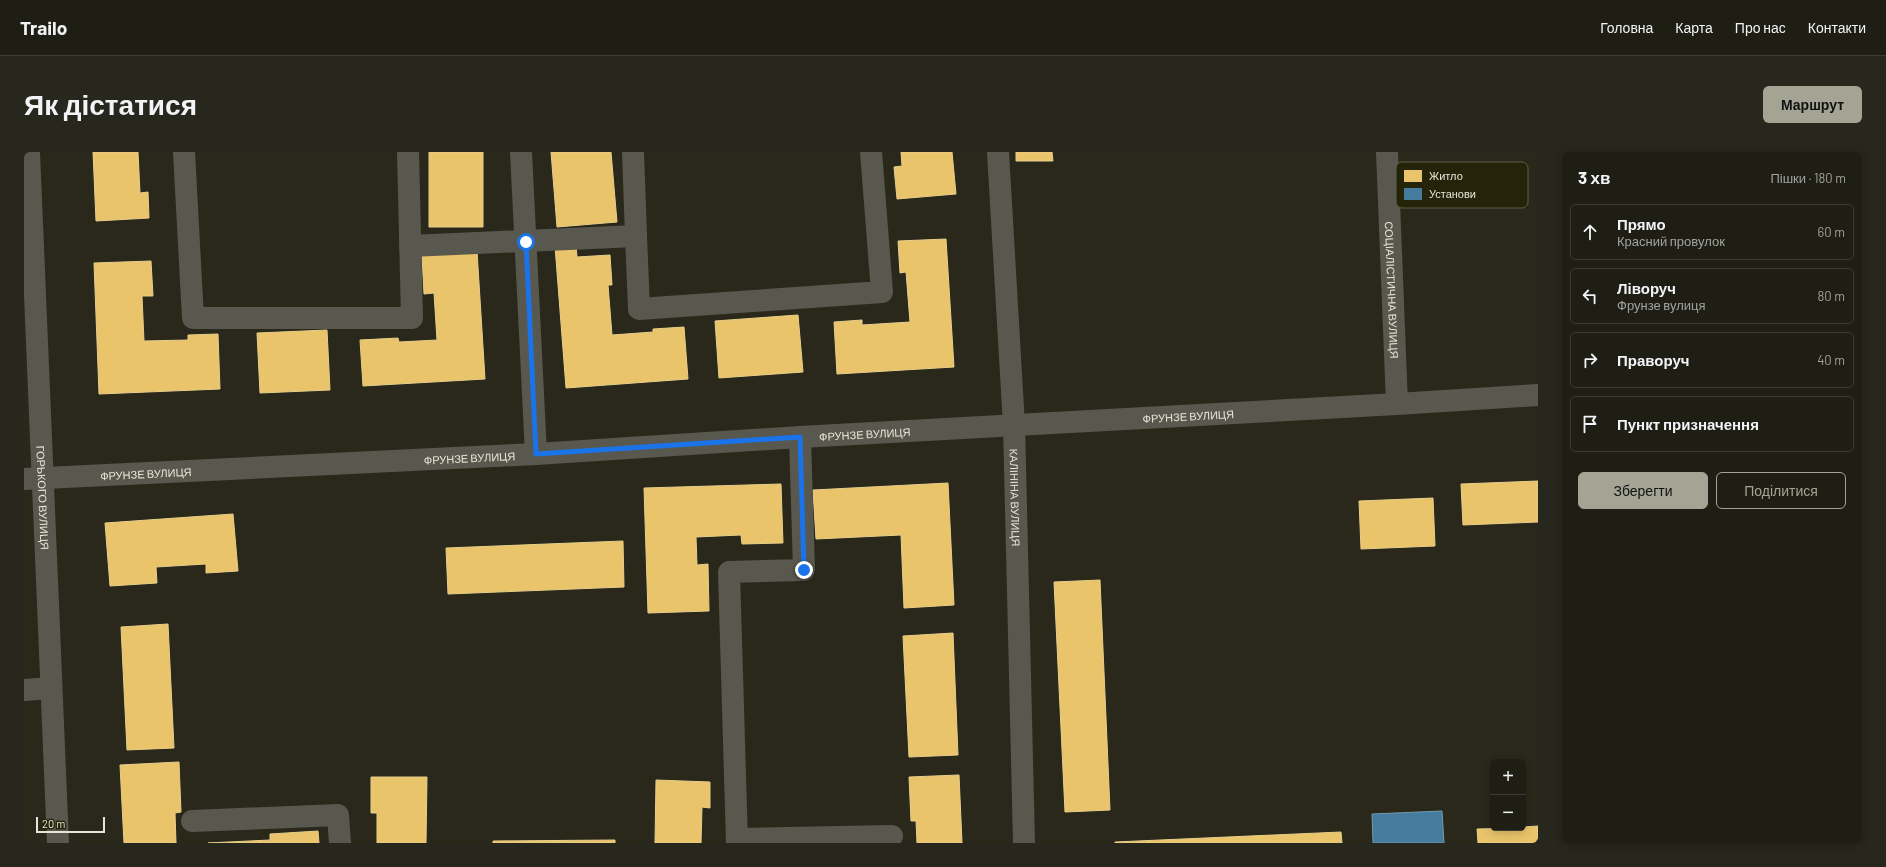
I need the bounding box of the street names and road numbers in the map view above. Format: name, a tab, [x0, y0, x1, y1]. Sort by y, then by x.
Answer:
street label: СОЦІАЛІСТИЧНА ВУЛИЦЯ	[1383, 221, 1402, 359]
street label: ФРУНЗЕ ВУЛИЦЯ	[1142, 407, 1234, 425]
street label: ФРУНЗЕ ВУЛИЦЯ	[819, 424, 911, 442]
street label: ГОРЬКОГО ВУЛИЦЯ	[35, 445, 52, 550]
street label: ФРУНЗЕ ВУЛИЦЯ	[423, 449, 516, 466]
street label: КАЛІНІНА ВУЛИЦЯ	[1008, 449, 1023, 547]
street label: ФРУНЗЕ ВУЛИЦЯ	[100, 464, 192, 482]

